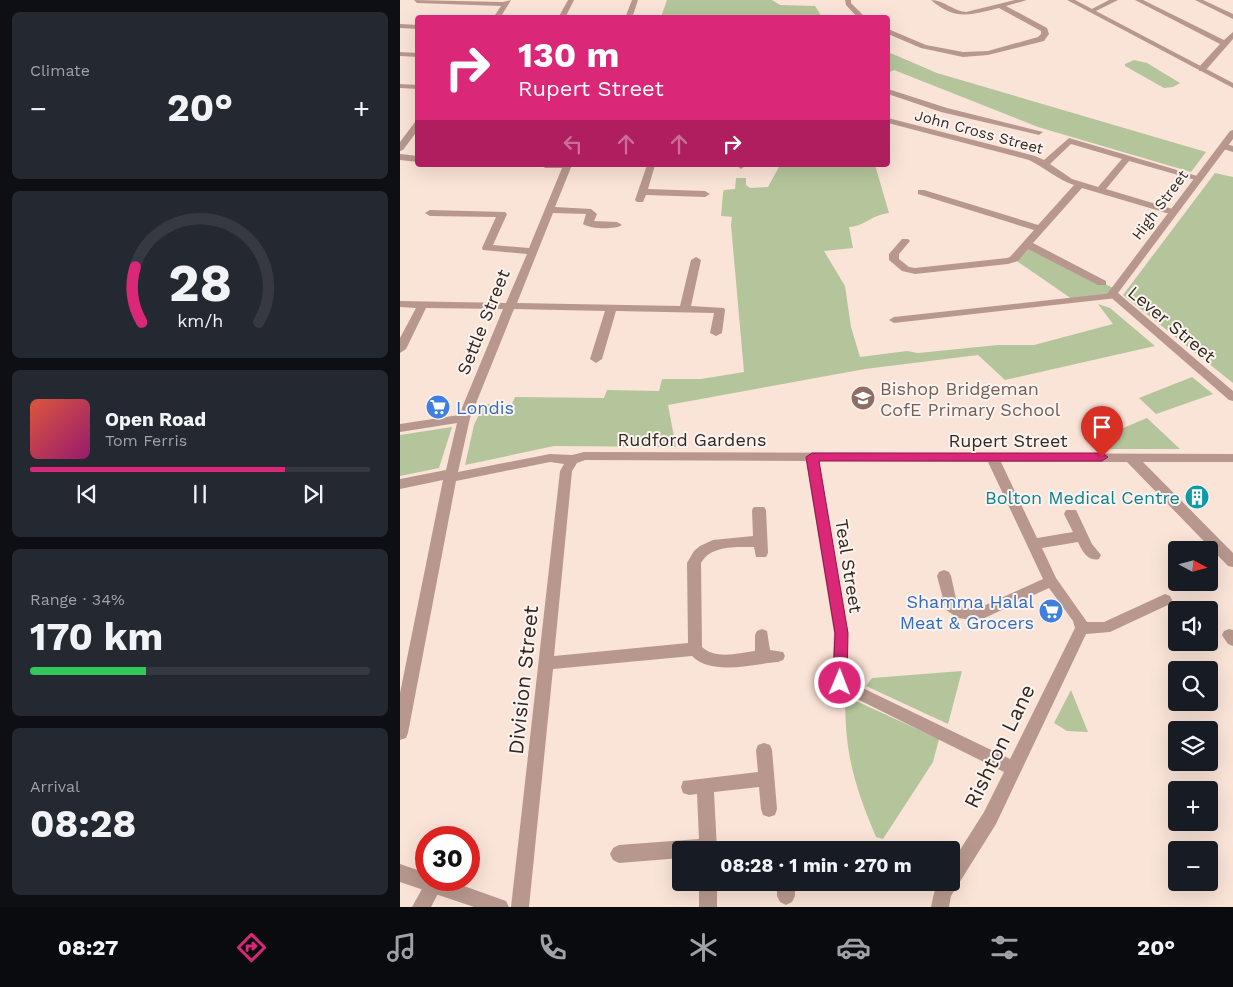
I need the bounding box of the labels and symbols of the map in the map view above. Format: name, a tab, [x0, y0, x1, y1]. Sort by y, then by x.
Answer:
street label: John Cross Street	[913, 106, 1046, 158]
street label: High Street	[1128, 166, 1192, 243]
street label: Settle Street	[452, 266, 514, 378]
street label: Lever Street	[1124, 281, 1220, 367]
place label: Bishop Bridgeman CofE Primary School	[880, 378, 1061, 420]
school or university icon: Bishop Bridgeman CofE Primary School	[850, 385, 876, 411]
supermarket icon: Londis	[425, 394, 451, 420]
place label: Londis	[456, 397, 514, 418]
pin	[1081, 406, 1123, 457]
street label: Rudford Gardens	[618, 429, 766, 450]
street label: Rupert Street	[948, 430, 1068, 451]
building icon: Bolton Medical Centre	[1184, 484, 1210, 510]
place label: Bolton Medical Centre	[985, 487, 1180, 508]
street label: Teal Street	[831, 518, 867, 615]
north arrow	[1168, 541, 1218, 591]
place label: Shamma Halal Meat & Grocers	[900, 591, 1034, 633]
supermarket icon: Shamma Halal Meat & Grocers	[1038, 598, 1064, 624]
street label: Division Street	[503, 604, 543, 756]
position arrow	[813, 656, 865, 708]
street label: Rishton Lane	[958, 680, 1040, 812]
speed limit sign: 30	[415, 826, 480, 891]

